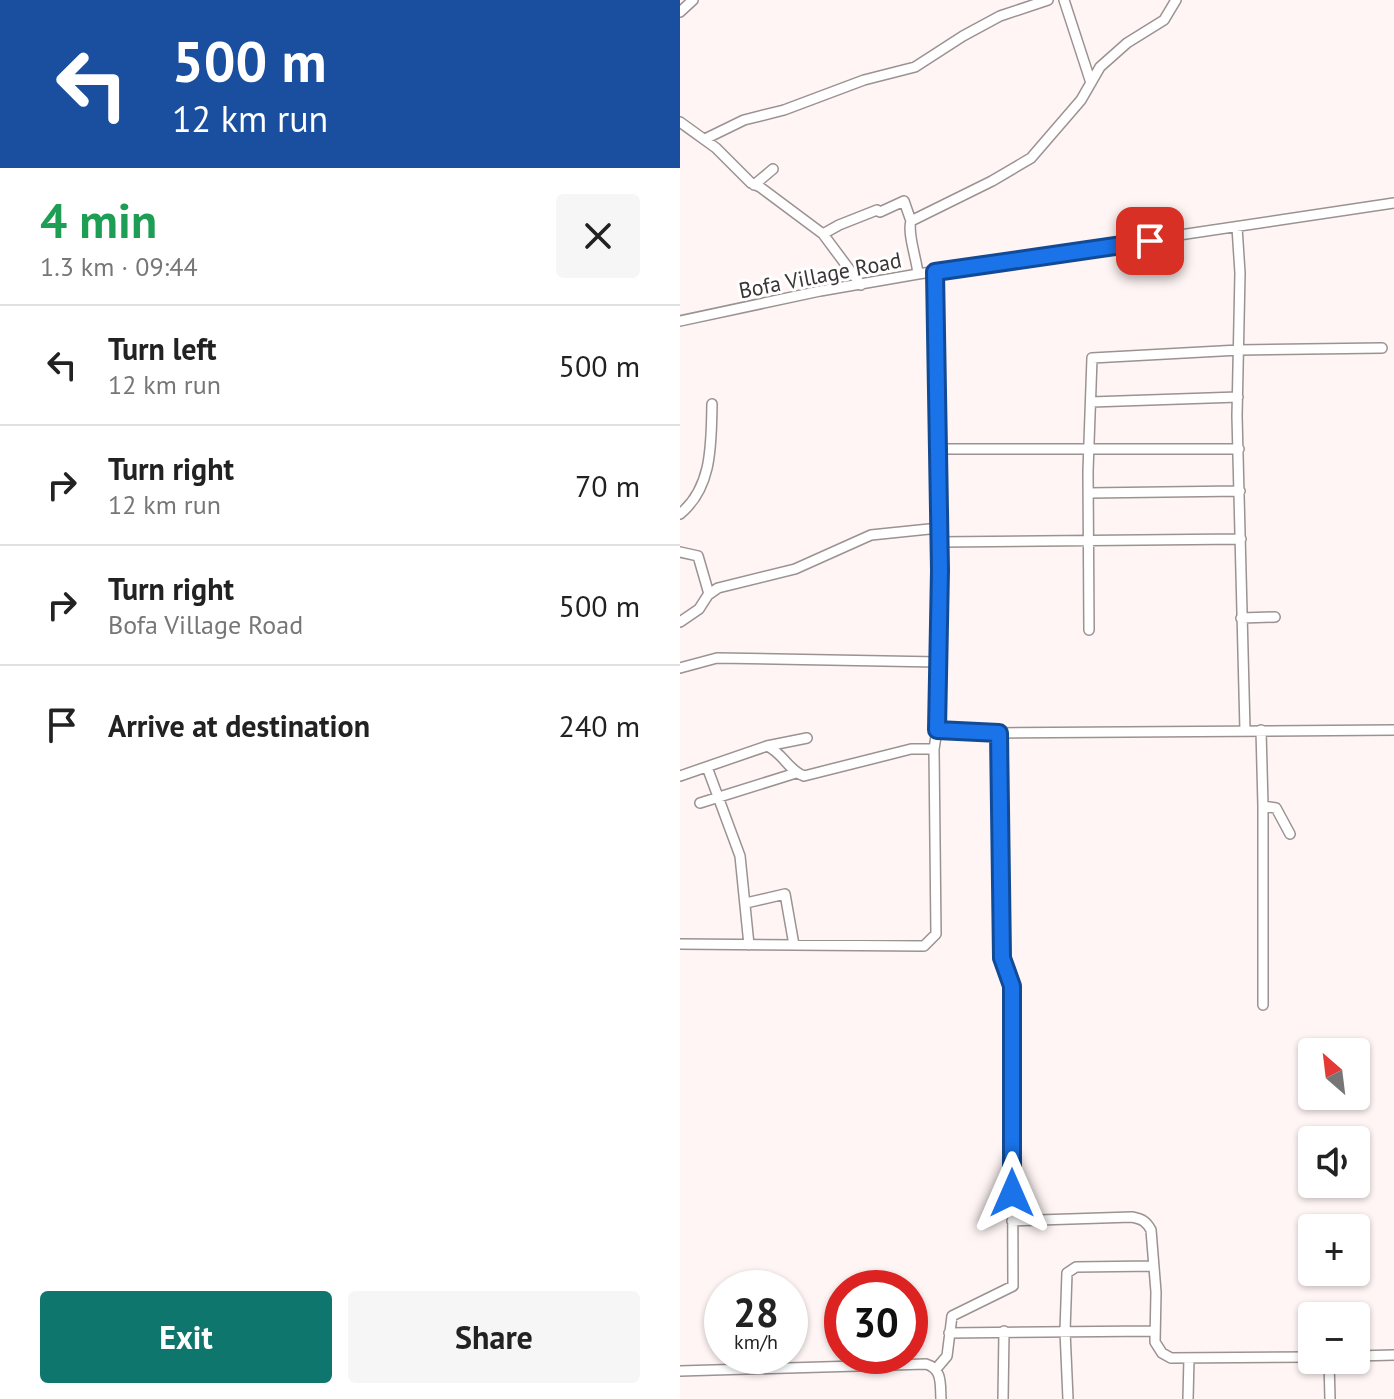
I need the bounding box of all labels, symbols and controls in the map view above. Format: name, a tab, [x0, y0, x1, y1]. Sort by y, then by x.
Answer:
text: 500 m	[172, 25, 327, 97]
icon: left	[40, 32, 144, 136]
text: 12 km run	[172, 95, 328, 142]
text: 4 min	[40, 189, 157, 251]
button: close	[556, 194, 640, 278]
pin	[1116, 207, 1184, 275]
icon: arrive	[1128, 219, 1172, 263]
street label: Bofa Village Road	[736, 246, 904, 304]
text: 1.3 km · 09:44	[40, 250, 198, 283]
text: Turn left	[108, 329, 216, 368]
icon: left	[40, 343, 84, 387]
text: 500 m	[559, 346, 640, 385]
text: 12 km run	[108, 368, 221, 401]
text: Turn right	[108, 449, 234, 488]
icon: right	[40, 463, 84, 507]
text: 70 m	[575, 466, 640, 505]
text: 12 km run	[108, 488, 221, 521]
text: Turn right	[108, 569, 234, 608]
icon: right	[40, 583, 84, 627]
text: 500 m	[559, 586, 640, 625]
text: Bofa Village Road	[108, 608, 303, 641]
icon: arrive	[40, 703, 84, 747]
text: Arrive at destination	[108, 706, 370, 745]
text: 240 m	[559, 706, 640, 745]
north arrow	[1298, 1038, 1370, 1110]
map controls	[1298, 1038, 1370, 1374]
button: sound	[1298, 1126, 1370, 1198]
position arrow	[970, 1151, 1054, 1235]
button: +	[1298, 1214, 1370, 1286]
speed limit sign: 30	[824, 1270, 928, 1374]
text: 28	[733, 1286, 779, 1338]
button: Exit	[40, 1291, 332, 1383]
button: Share	[348, 1291, 640, 1383]
button: −	[1298, 1302, 1370, 1374]
text: km/h	[734, 1329, 778, 1355]

